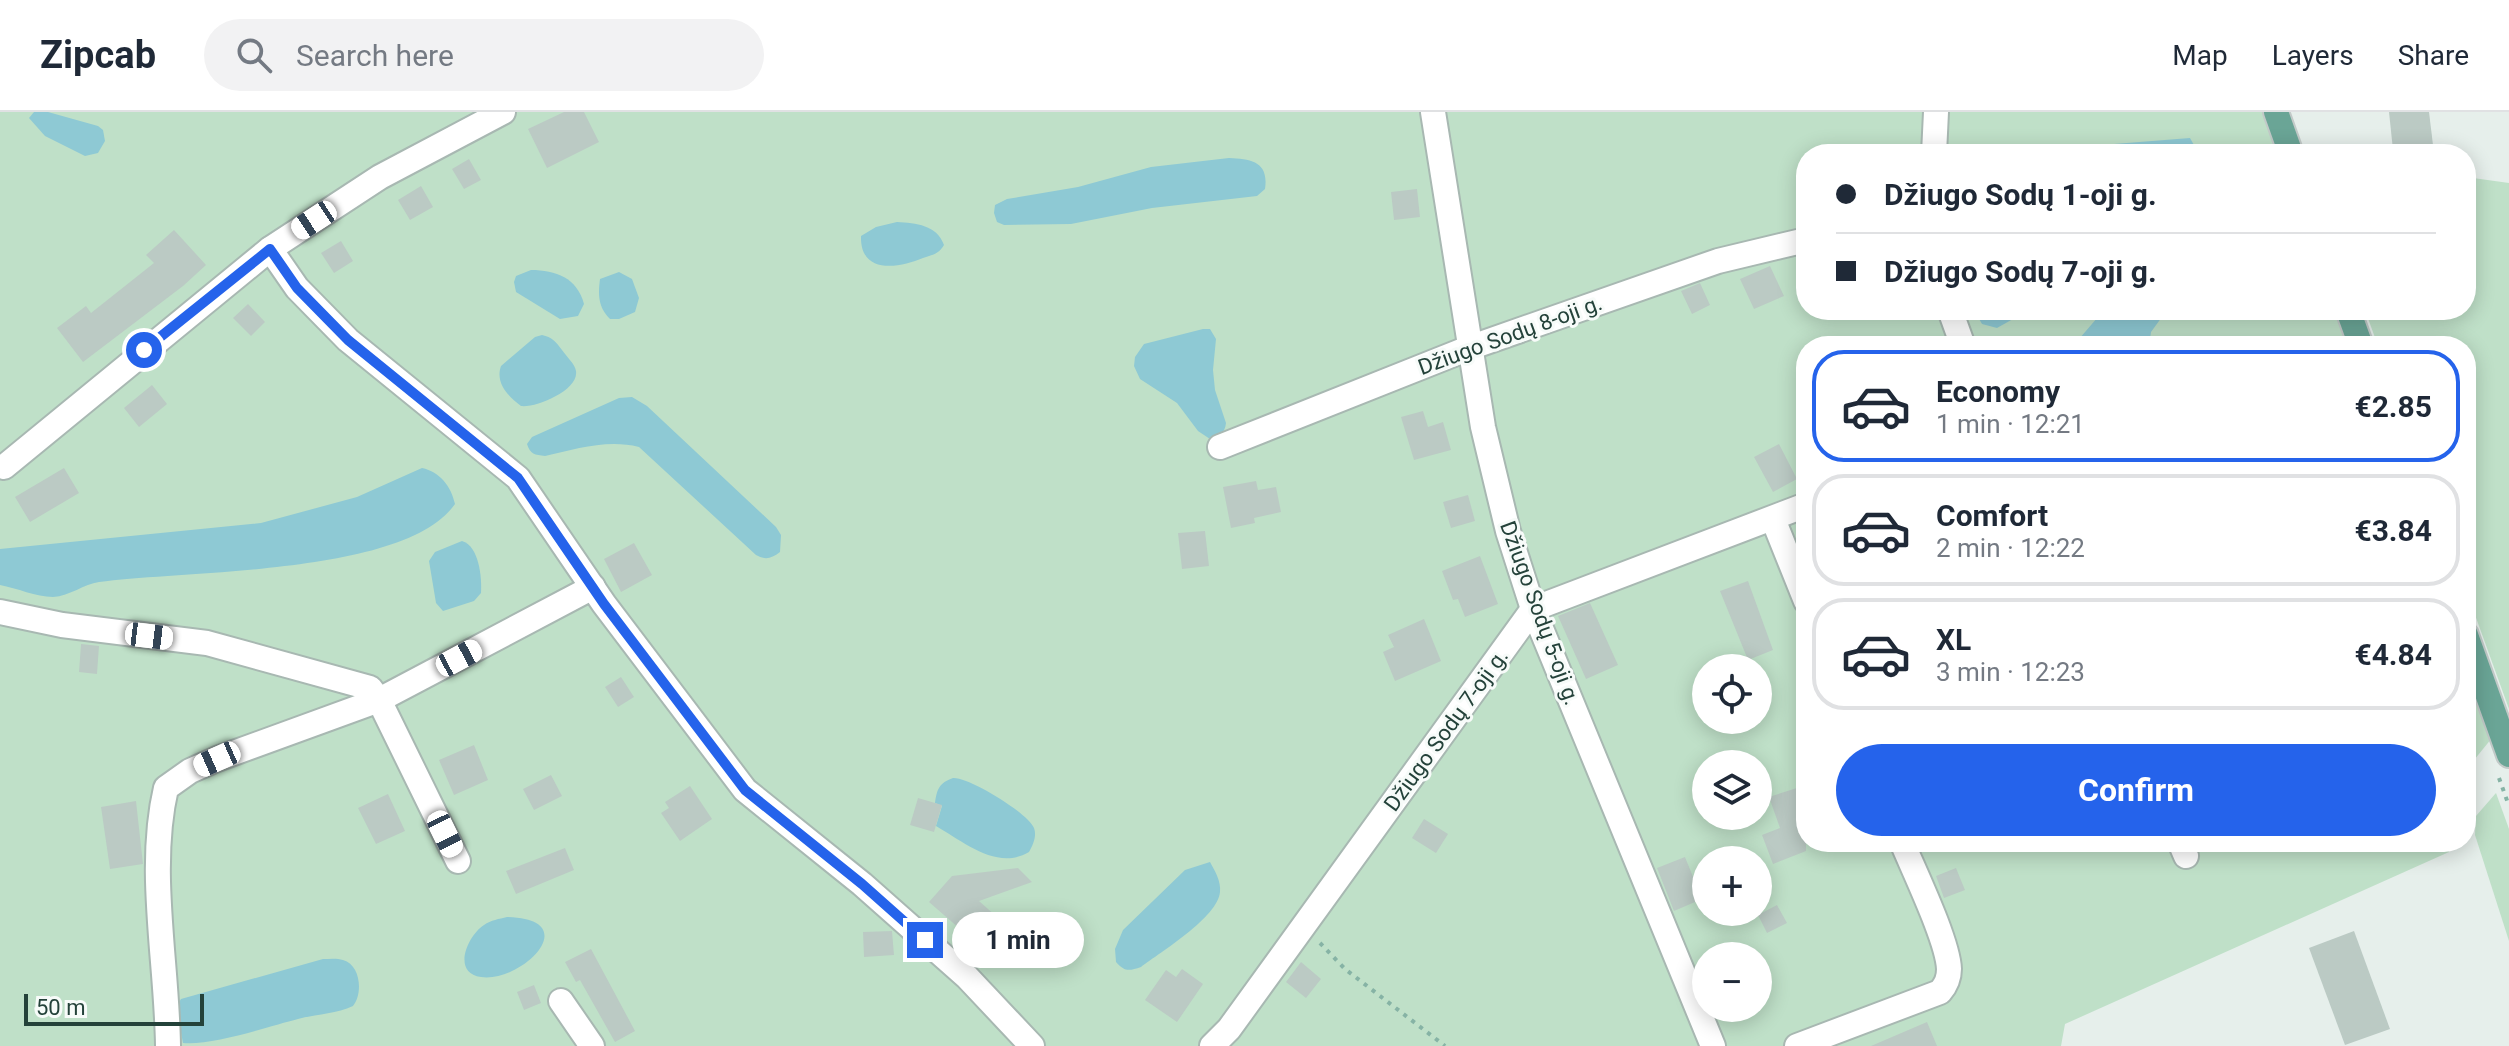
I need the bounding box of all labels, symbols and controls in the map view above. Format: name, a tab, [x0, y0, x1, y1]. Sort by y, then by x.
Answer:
search box	[204, 19, 764, 91]
text: Zipcab	[40, 33, 156, 77]
icon: search	[232, 33, 276, 77]
text: Search here	[296, 38, 454, 73]
text: Map	[2172, 39, 2228, 72]
text: Layers	[2272, 39, 2354, 72]
text: Share	[2398, 39, 2469, 72]
text: Džiugo Sodų 1-oji g.	[1884, 177, 2157, 212]
car	[287, 197, 341, 243]
text: Džiugo Sodų 7-oji g.	[1884, 254, 2157, 289]
street label: Džiugo Sodų 8-oji g.	[1415, 290, 1605, 380]
route start	[126, 332, 162, 368]
icon: car	[1840, 370, 1912, 442]
text: Economy	[1936, 374, 2060, 409]
text: €2.85	[2354, 389, 2432, 424]
text: 1 min · 12:21	[1936, 409, 2085, 439]
icon: car	[1840, 494, 1912, 566]
text: Comfort	[1936, 498, 2048, 533]
text: €3.84	[2354, 513, 2432, 548]
street label: Džiugo Sodų 5-oji g.	[1495, 518, 1585, 708]
text: 2 min · 12:22	[1936, 533, 2085, 563]
icon: car	[1840, 618, 1912, 690]
car	[124, 621, 174, 651]
text: XL	[1936, 622, 1971, 657]
car	[432, 636, 486, 680]
text: €4.84	[2354, 637, 2432, 672]
street label: Džiugo Sodų 7-oji g.	[1379, 644, 1513, 816]
map controls	[1692, 654, 1772, 1022]
button: locate	[1692, 654, 1772, 734]
text: 3 min · 12:23	[1936, 657, 2085, 687]
car	[190, 738, 244, 780]
button: Confirm	[1836, 744, 2436, 836]
button: layers	[1692, 750, 1772, 830]
car	[424, 807, 466, 861]
button: +	[1692, 846, 1772, 926]
callout: 1 min	[953, 912, 1085, 968]
route end	[907, 922, 943, 958]
text: 1 min	[985, 925, 1051, 955]
button: −	[1692, 942, 1772, 1022]
scale bar	[24, 990, 204, 1026]
text: 50 m	[36, 995, 85, 1020]

